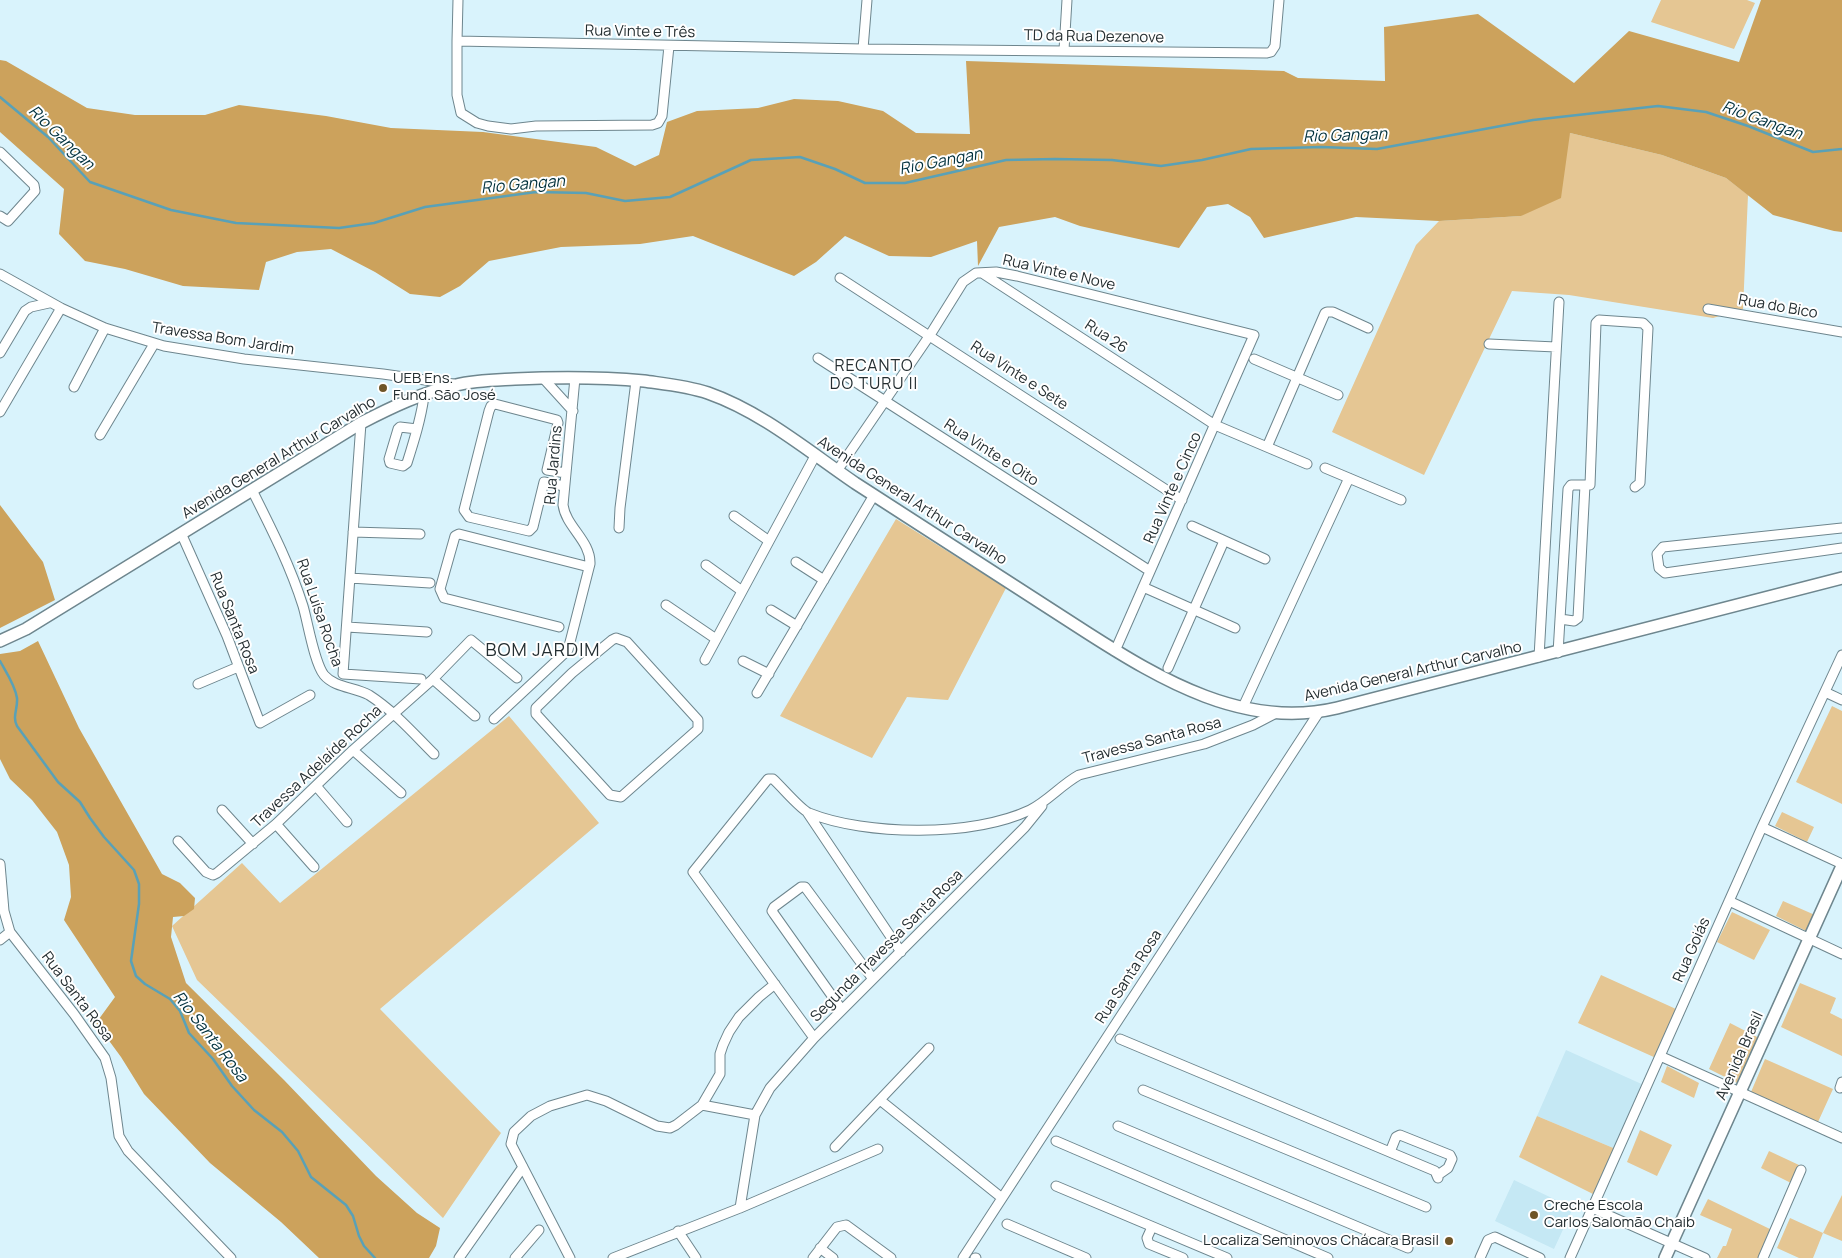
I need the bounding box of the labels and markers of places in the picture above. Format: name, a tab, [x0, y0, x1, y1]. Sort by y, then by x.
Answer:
place label: UEB Ens. Fund. São José	[393, 370, 496, 405]
marker: UEB Ens. Fund. São José	[377, 382, 389, 394]
place label: Creche Escola Carlos Salomão Chaib	[1544, 1197, 1695, 1232]
marker: Creche Escola Carlos Salomão Chaib	[1528, 1209, 1540, 1221]
place label: Localiza Seminovos Chácara Brasil	[1203, 1232, 1439, 1250]
marker: Localiza Seminovos Chácara Brasil	[1443, 1235, 1455, 1247]

